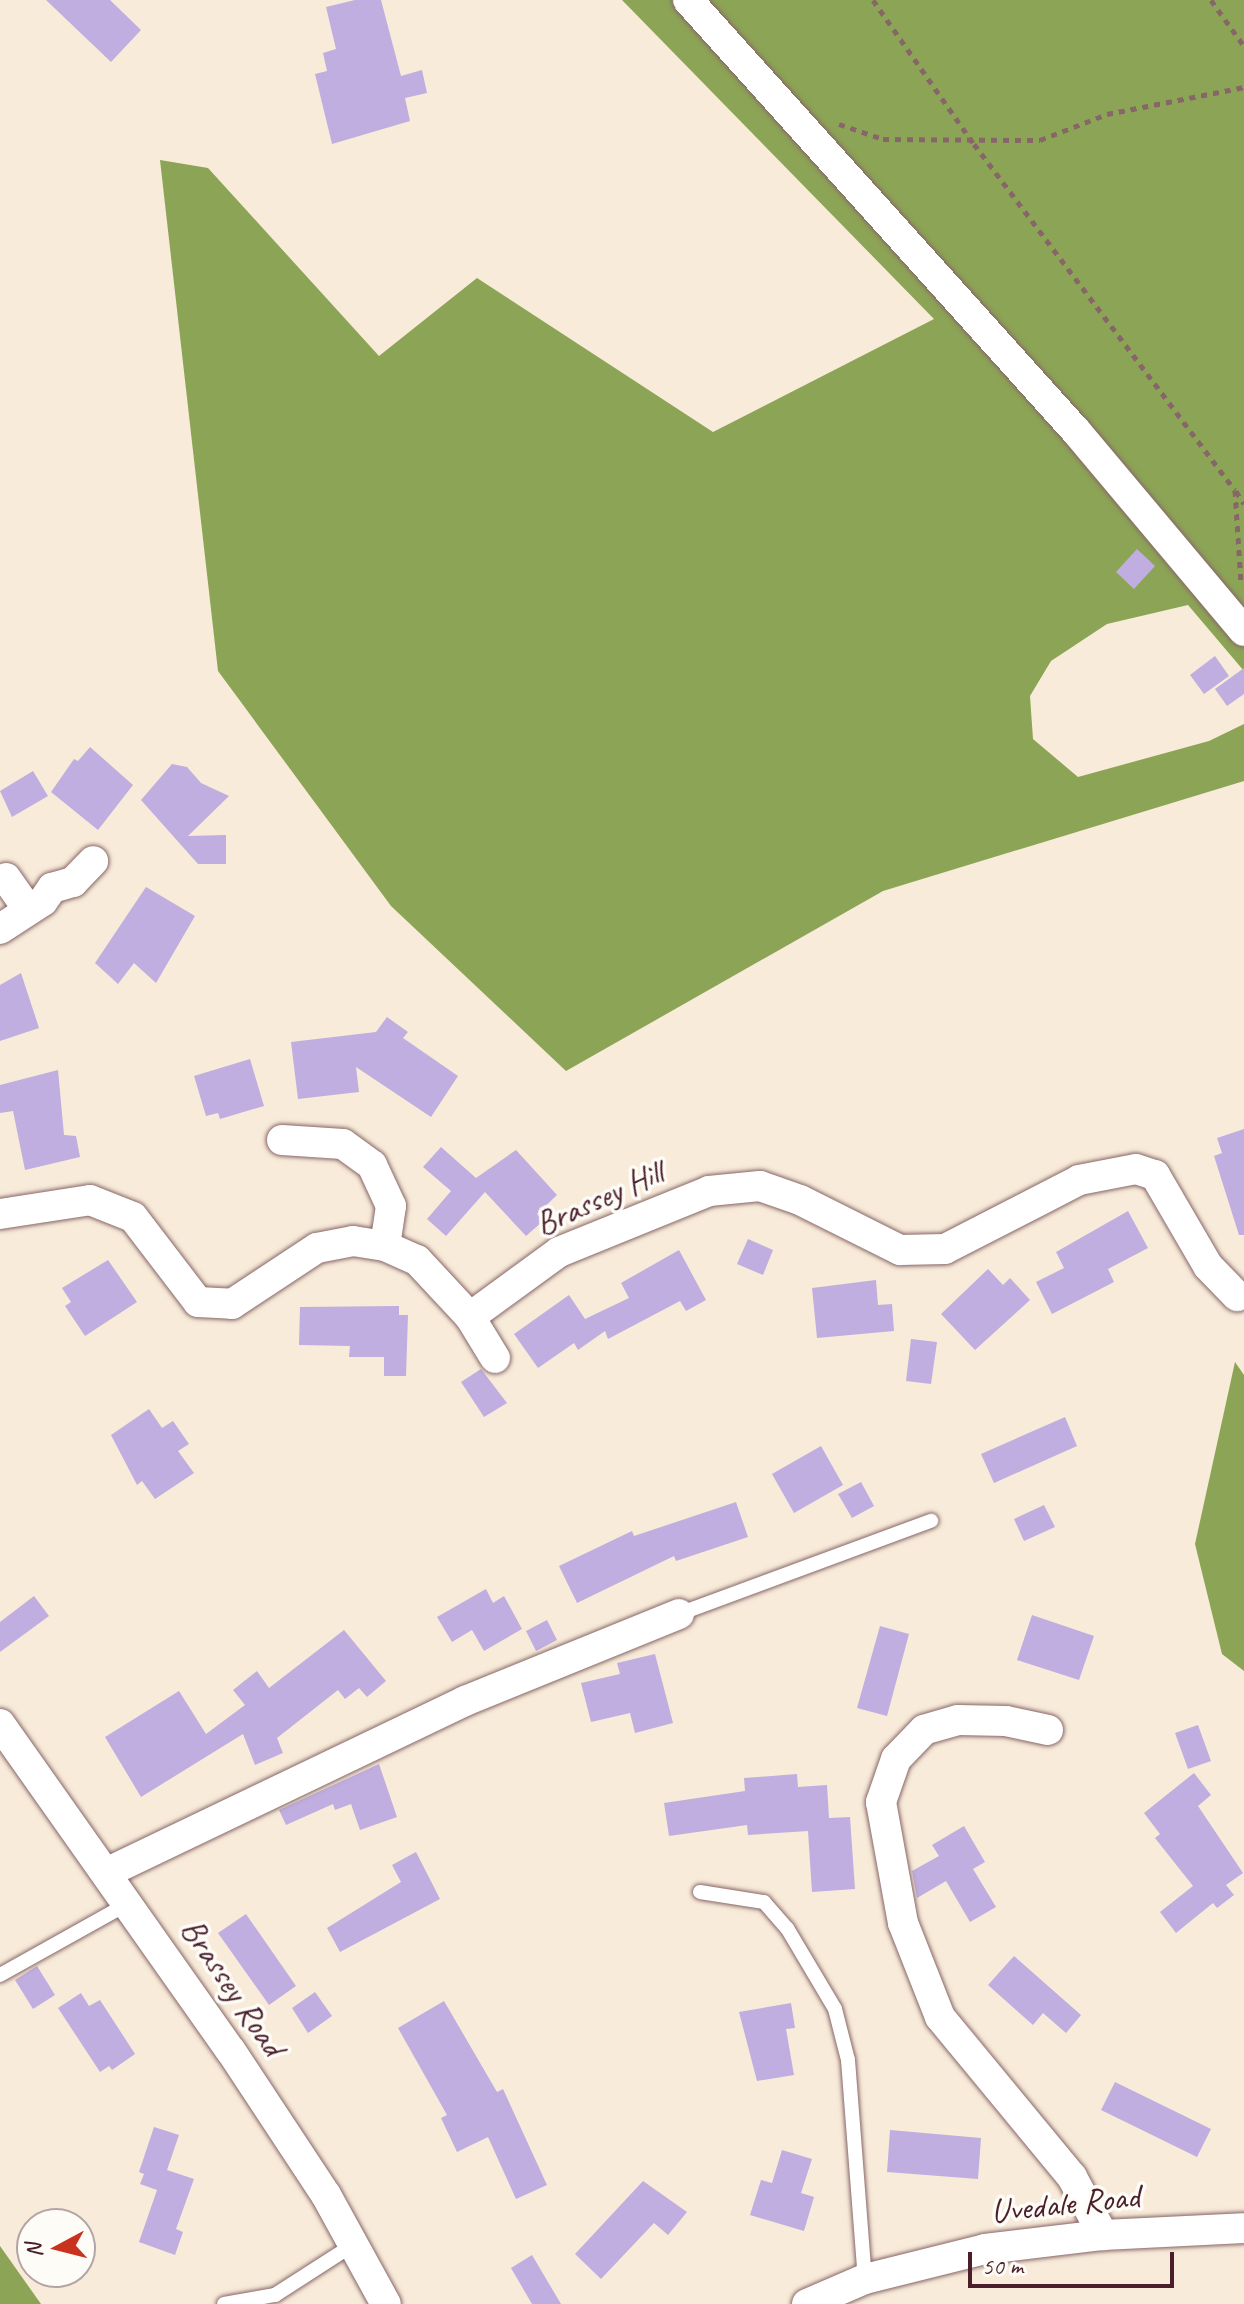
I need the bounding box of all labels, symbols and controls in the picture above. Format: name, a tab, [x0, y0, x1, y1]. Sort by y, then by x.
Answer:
street label: Brassey Hill	[529, 1152, 669, 1244]
street label: Brassey Road	[173, 1911, 293, 2063]
street label: Uvedale Road	[989, 2175, 1141, 2231]
north arrow	[16, 2208, 96, 2288]
scale bar	[972, 2236, 1178, 2286]
text: N	[19, 2242, 49, 2259]
text: 50 m	[982, 2251, 1023, 2281]

